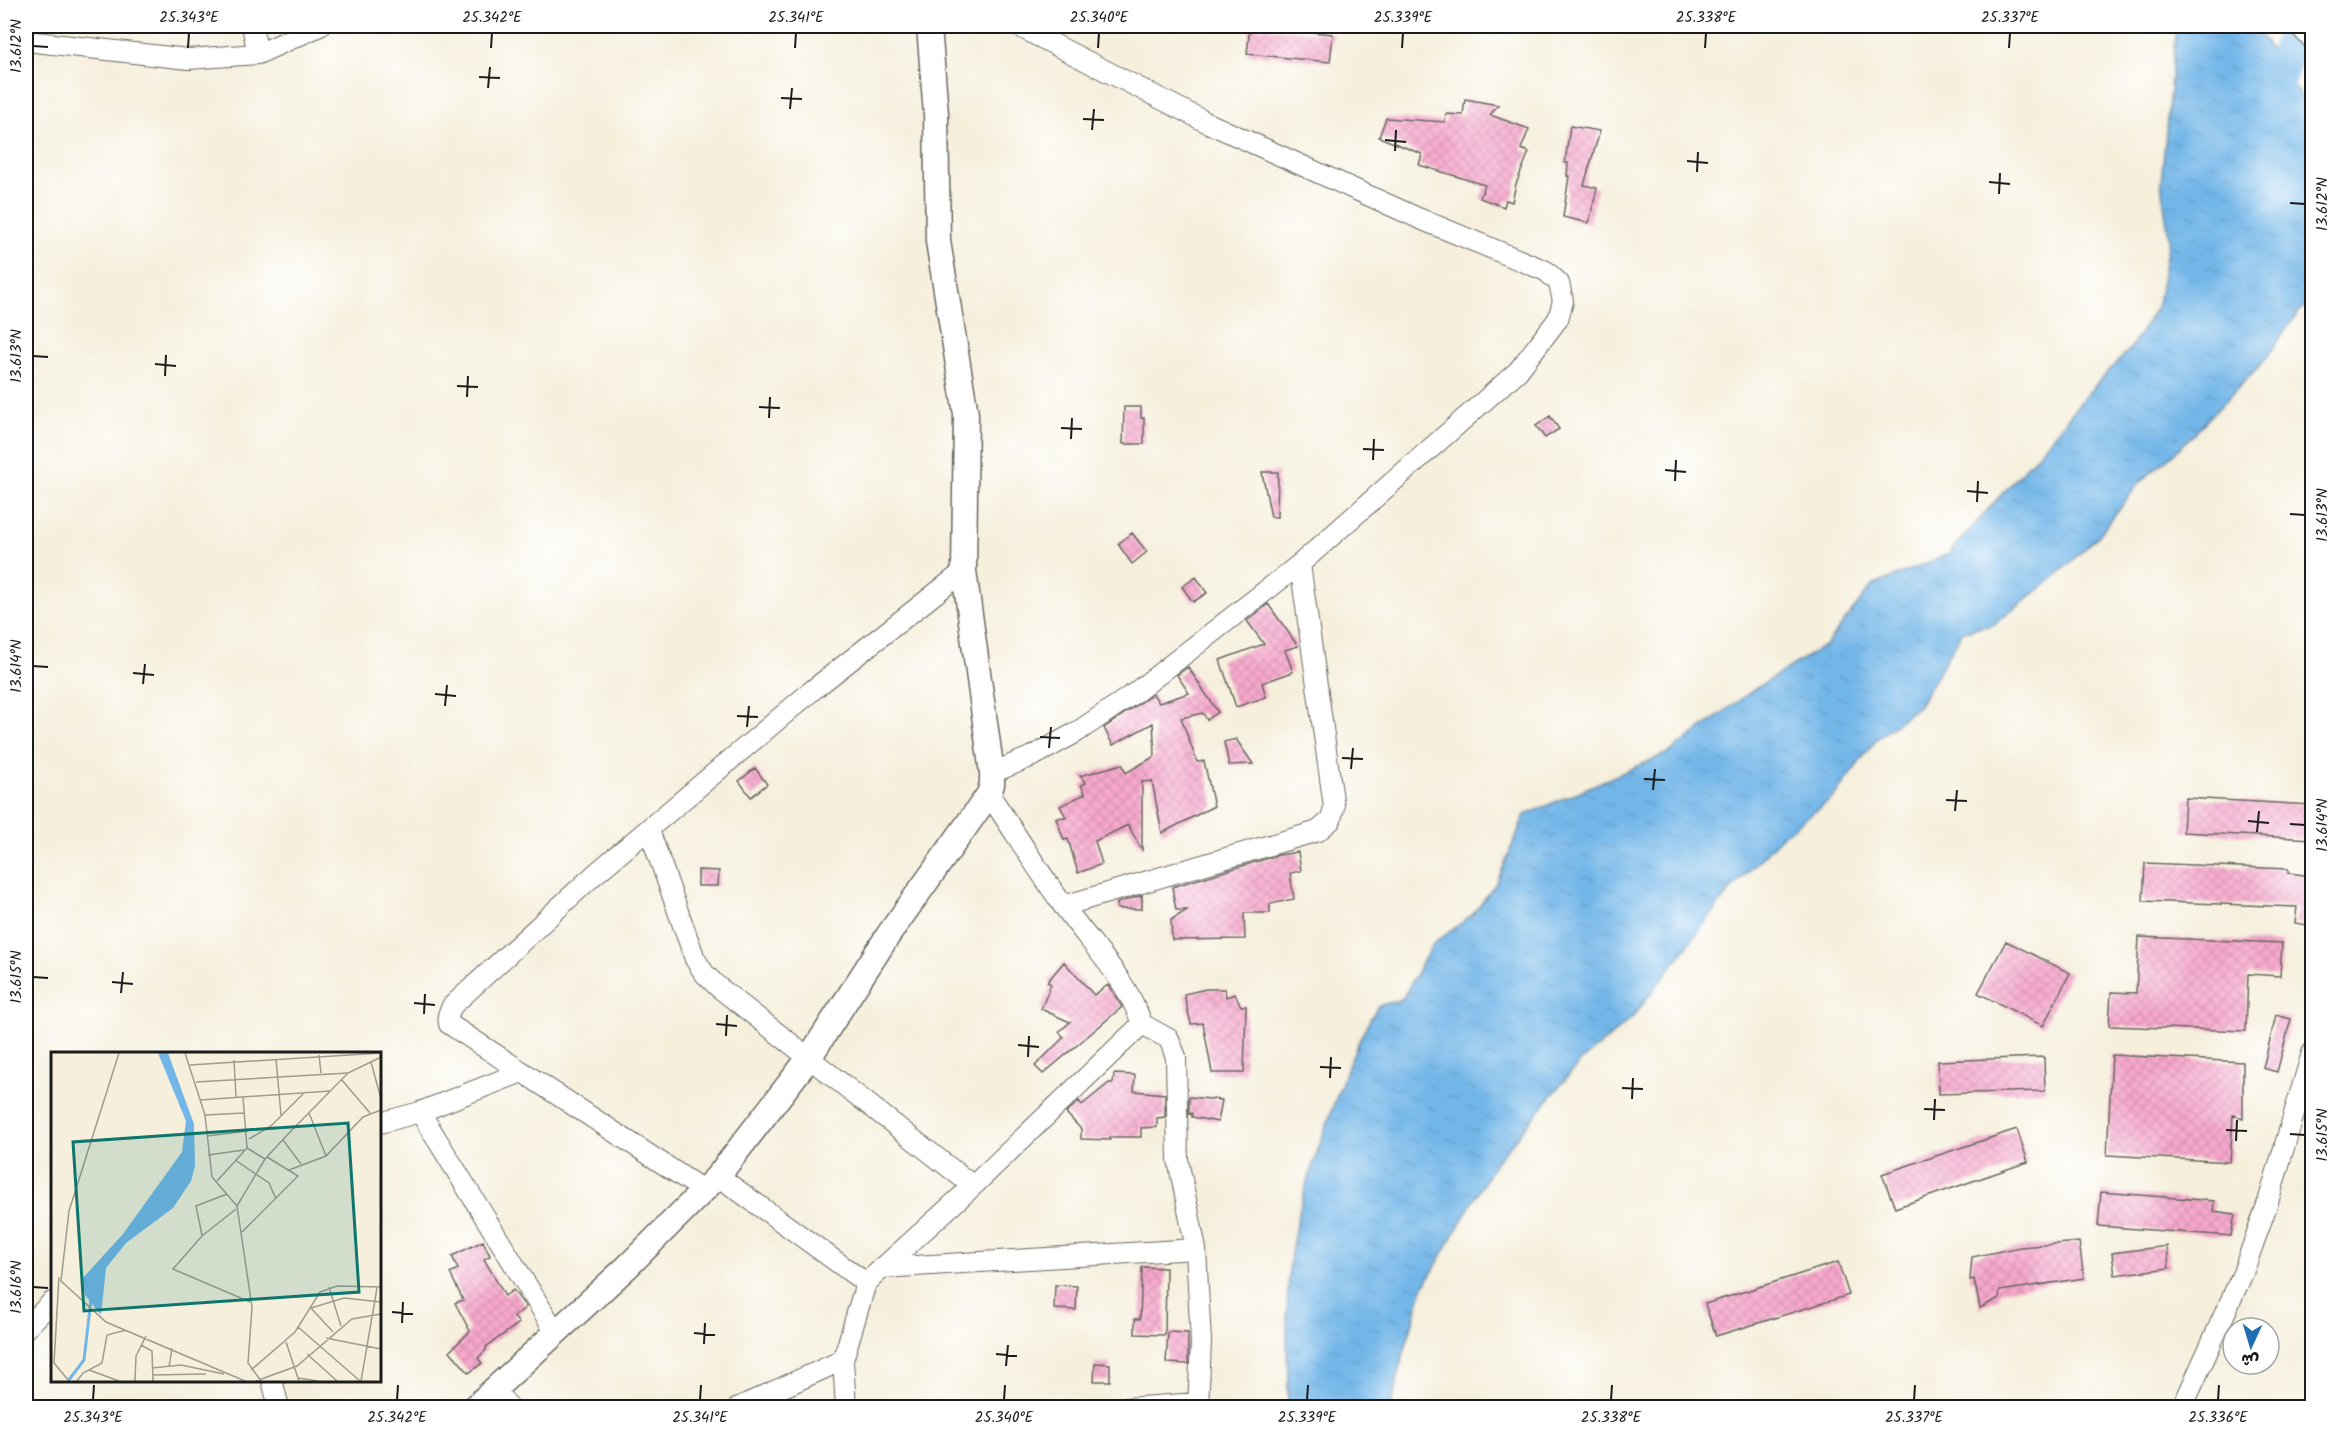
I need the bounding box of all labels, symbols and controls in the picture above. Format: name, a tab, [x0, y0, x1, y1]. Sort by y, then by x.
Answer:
text: 25.343°E	[159, 6, 220, 30]
text: 25.342°E	[462, 6, 523, 30]
text: 25.341°E	[768, 6, 825, 30]
text: 25.340°E	[1070, 6, 1129, 30]
text: 25.339°E	[1374, 6, 1434, 30]
text: 25.338°E	[1676, 6, 1737, 30]
text: 25.337°E	[1981, 6, 2040, 30]
text: 13.612°N	[5, 19, 29, 73]
text: 13.612°N	[2311, 177, 2335, 231]
text: 13.613°N	[5, 329, 29, 383]
text: 13.613°N	[2311, 488, 2335, 542]
text: 13.614°N	[5, 639, 29, 693]
text: 13.614°N	[2311, 798, 2335, 852]
text: 13.615°N	[5, 950, 29, 1004]
inset map	[51, 1052, 381, 1382]
text: 13.615°N	[2311, 1108, 2335, 1162]
text: 13.616°N	[5, 1260, 29, 1314]
north arrow	[2221, 1316, 2281, 1376]
text: ش	[2240, 1346, 2260, 1373]
text: 25.343°E	[63, 1406, 124, 1430]
text: 25.342°E	[367, 1406, 428, 1430]
text: 25.341°E	[672, 1406, 729, 1430]
text: 25.340°E	[975, 1406, 1034, 1430]
text: 25.339°E	[1278, 1406, 1338, 1430]
text: 25.338°E	[1581, 1406, 1642, 1430]
text: 25.337°E	[1885, 1406, 1944, 1430]
text: 25.336°E	[2188, 1406, 2249, 1430]

